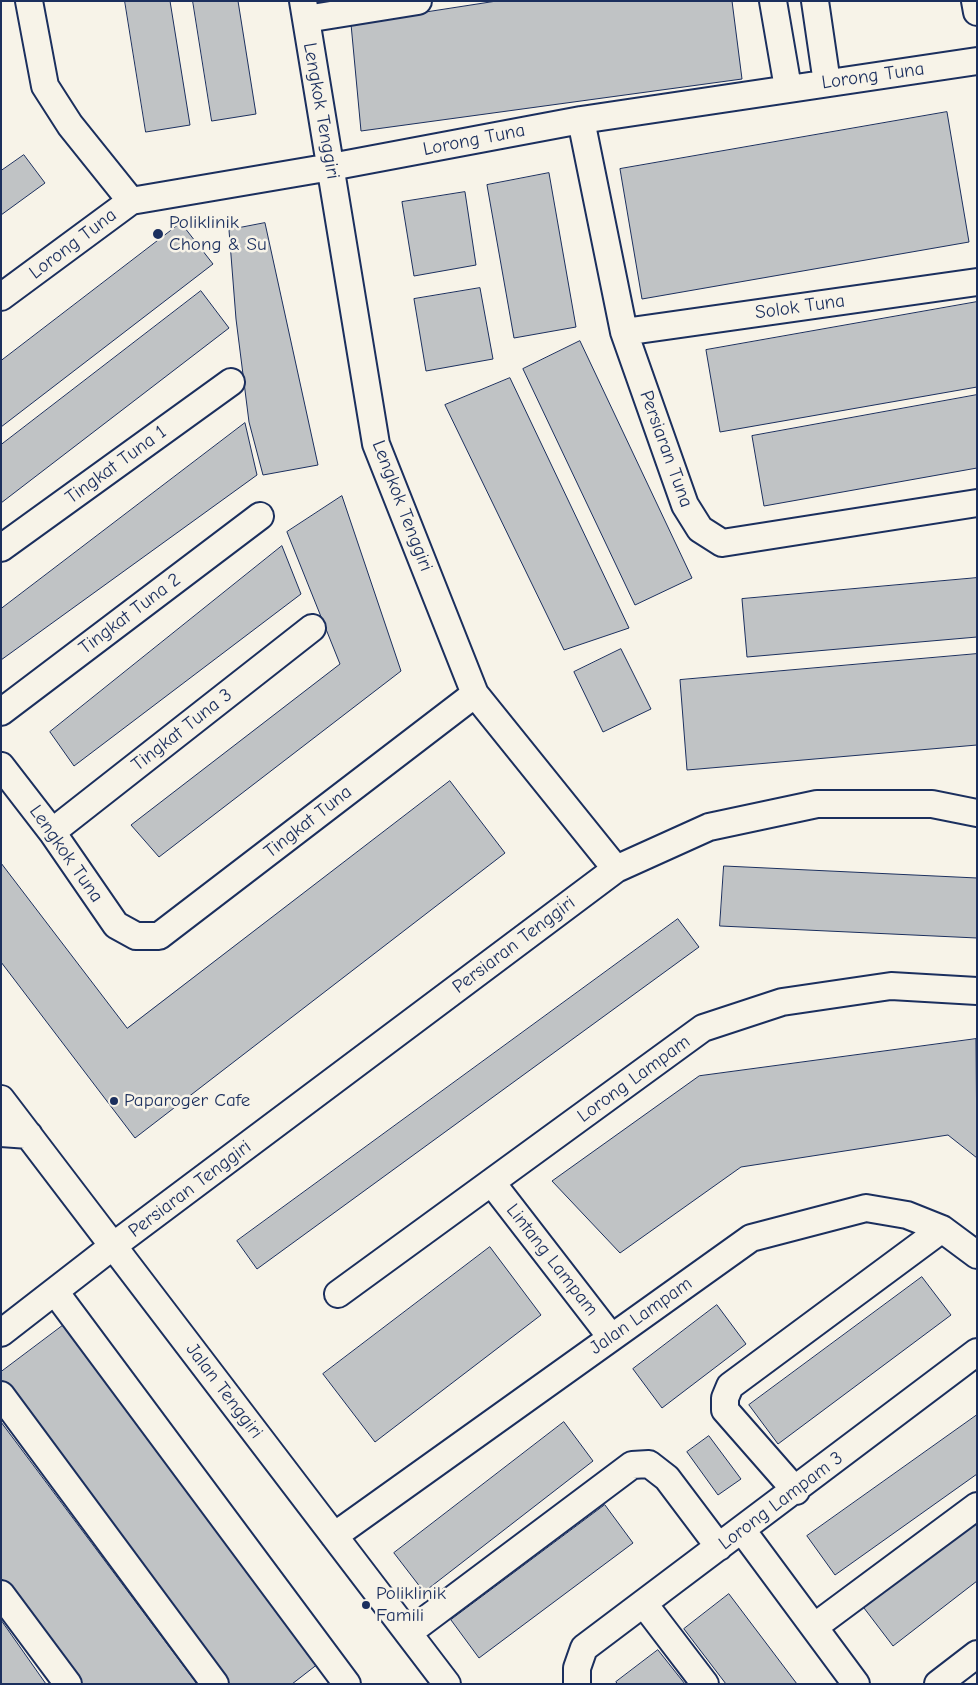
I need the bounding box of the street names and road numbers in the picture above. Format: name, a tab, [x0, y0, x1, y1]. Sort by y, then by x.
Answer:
street label: Lengkok Tenggiri	[298, 41, 344, 181]
street label: Lorong Tuna	[820, 58, 926, 94]
street label: Lorong Tuna	[421, 119, 527, 161]
street label: Lorong Tuna	[25, 204, 121, 284]
street label: Solok Tuna	[754, 289, 846, 325]
street label: Persiaran Tuna	[634, 387, 698, 511]
street label: Tingkat Tuna 1	[61, 421, 171, 509]
street label: Lengkok Tenggiri	[367, 437, 437, 575]
street label: Tingkat Tuna 2	[75, 568, 185, 660]
street label: Tingkat Tuna 3	[127, 684, 237, 776]
street label: Tingkat Tuna	[260, 781, 356, 863]
street label: Lengkok Tuna	[24, 801, 108, 907]
street label: Persiaran Tenggiri	[448, 892, 580, 998]
street label: Lorong Lampam	[573, 1030, 695, 1128]
street label: Persiaran Tenggiri	[124, 1136, 256, 1242]
street label: Lintang Lampam	[501, 1199, 603, 1321]
street label: Jalan Lampam	[585, 1272, 697, 1360]
street label: Jalan Tenggiri	[181, 1339, 267, 1443]
street label: Lorong Lampam 3	[714, 1447, 848, 1555]

